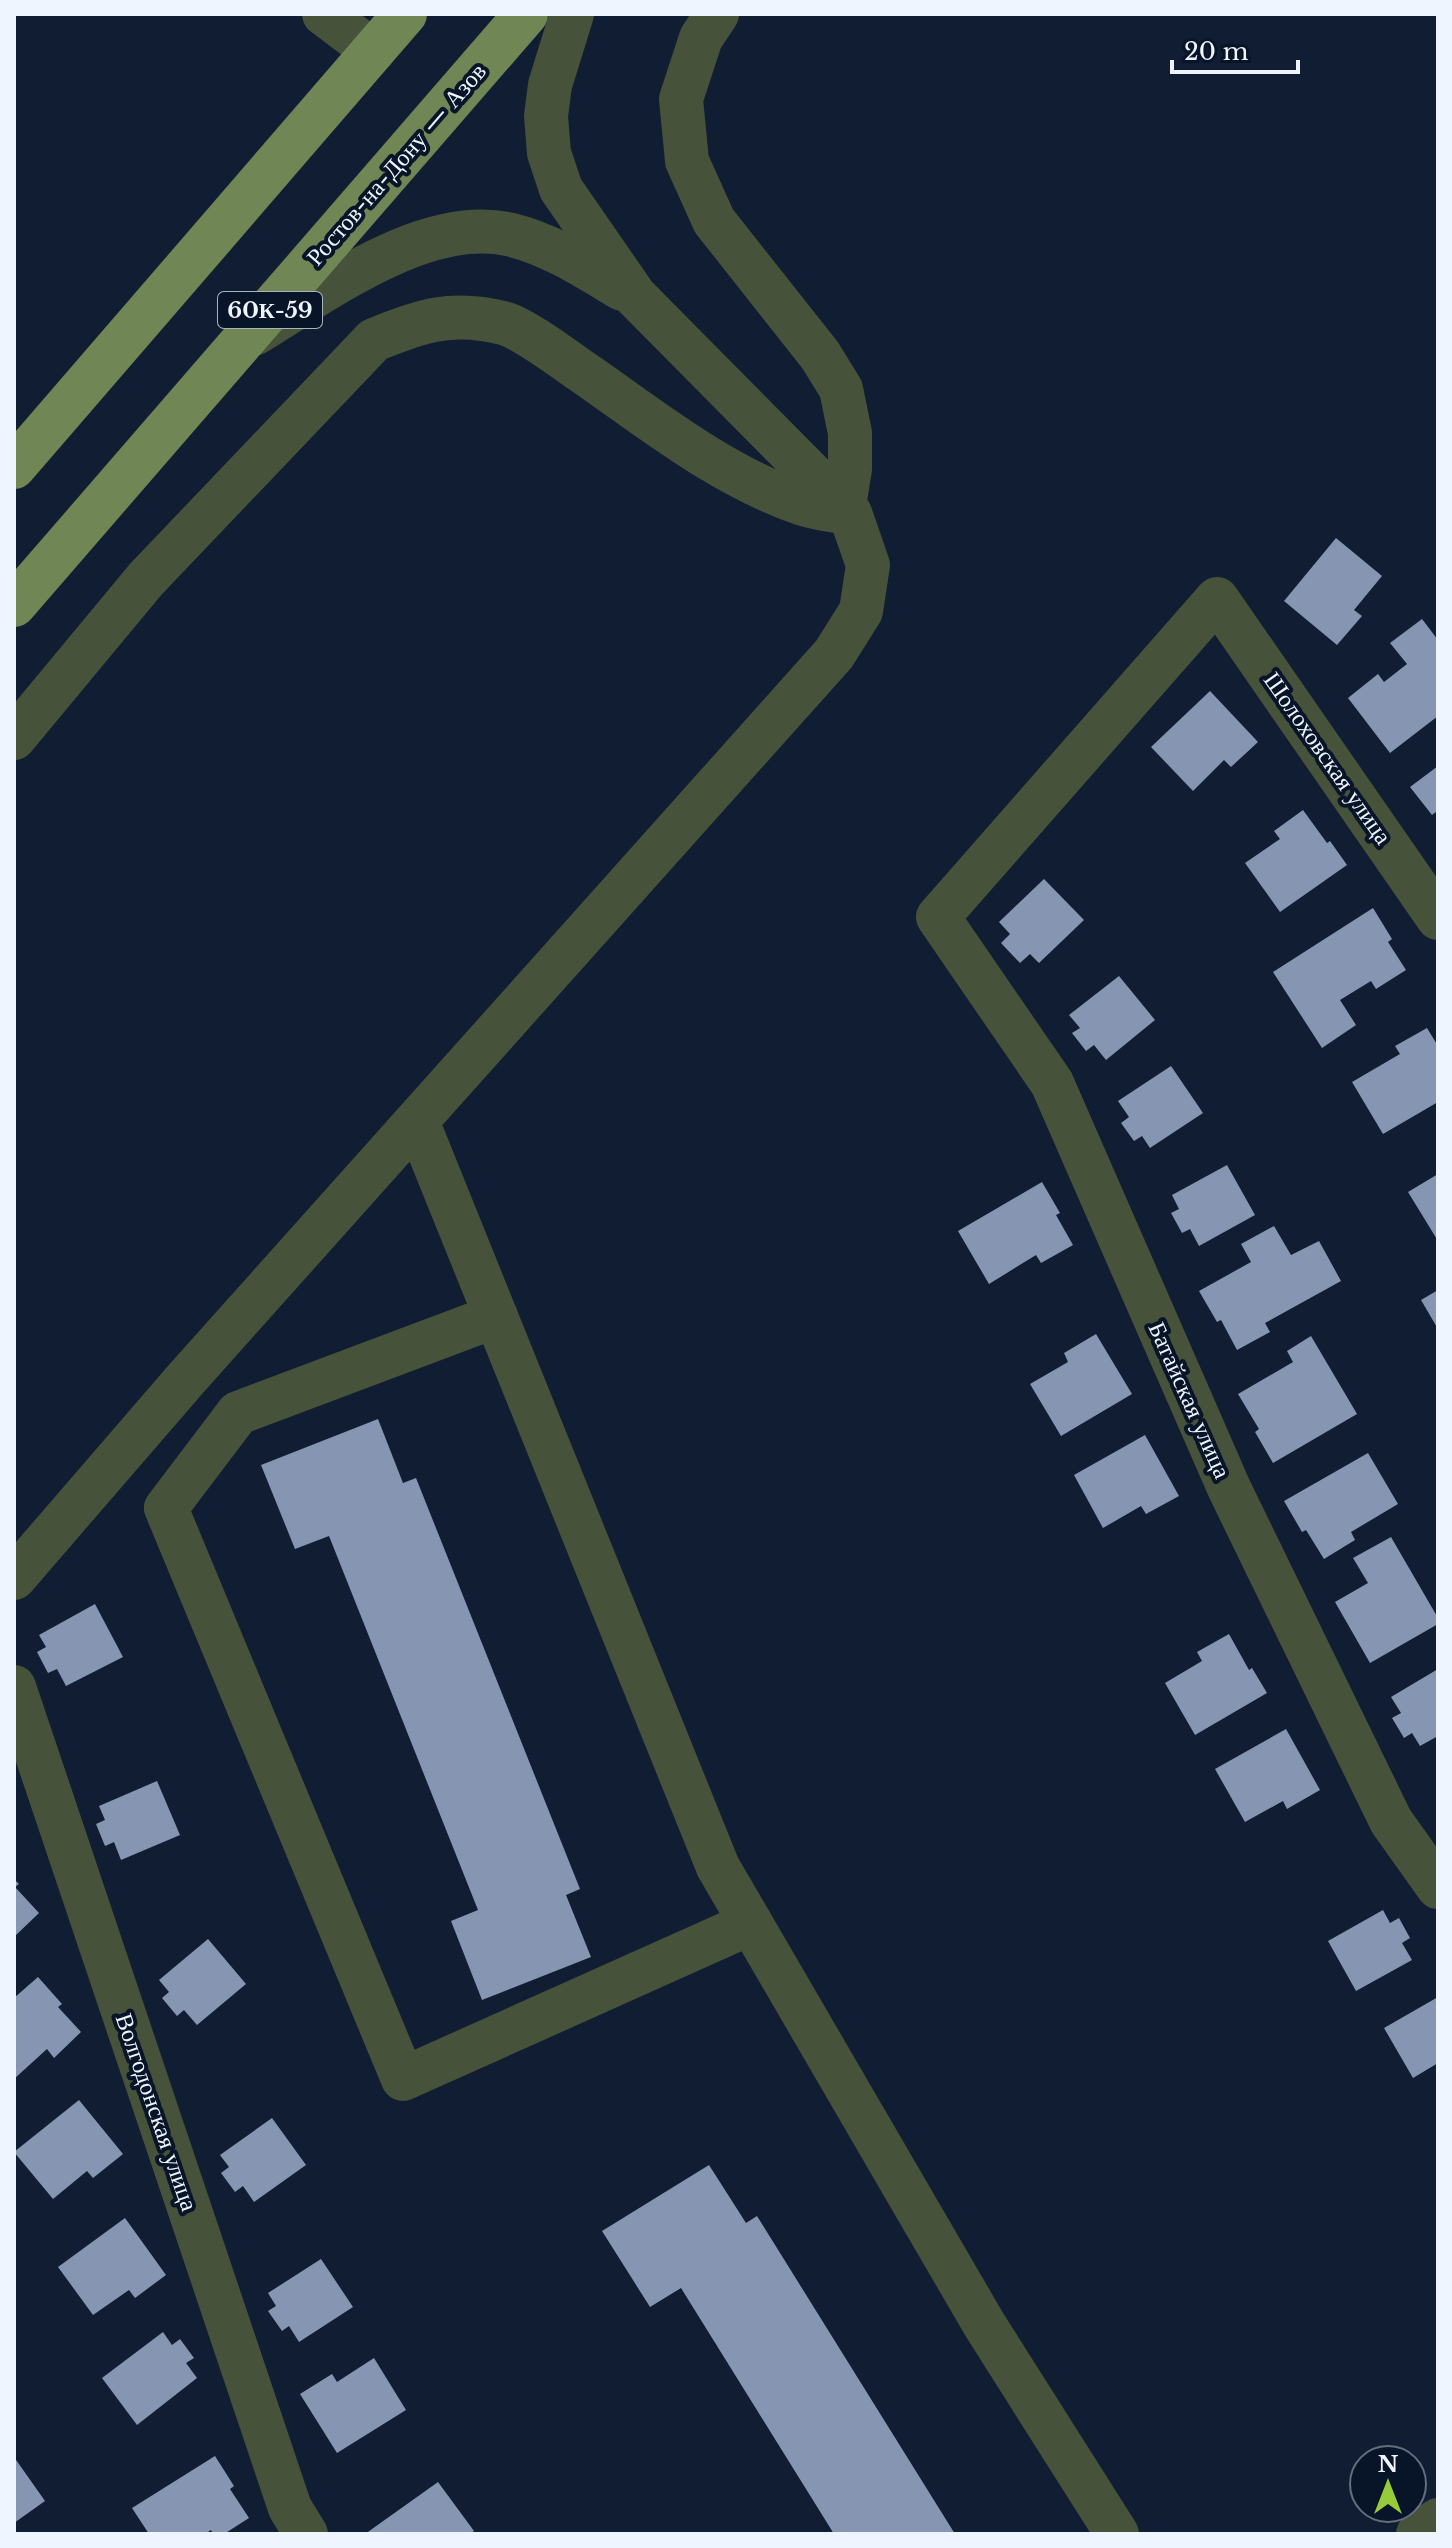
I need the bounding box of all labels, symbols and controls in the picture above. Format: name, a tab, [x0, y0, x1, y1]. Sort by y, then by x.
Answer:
scale bar	[1172, 24, 1298, 74]
text: 20 m	[1184, 37, 1249, 66]
street label: Ростов-на-Дону — Азов	[300, 57, 492, 271]
road number: 60К-59	[218, 292, 322, 328]
street label: Шолоховская улица	[1258, 666, 1398, 850]
street label: Батайская улица	[1143, 1317, 1238, 1483]
street label: Волгодонская улица	[110, 2009, 205, 2215]
north arrow	[1348, 2444, 1428, 2524]
text: N	[1378, 2451, 1399, 2478]

